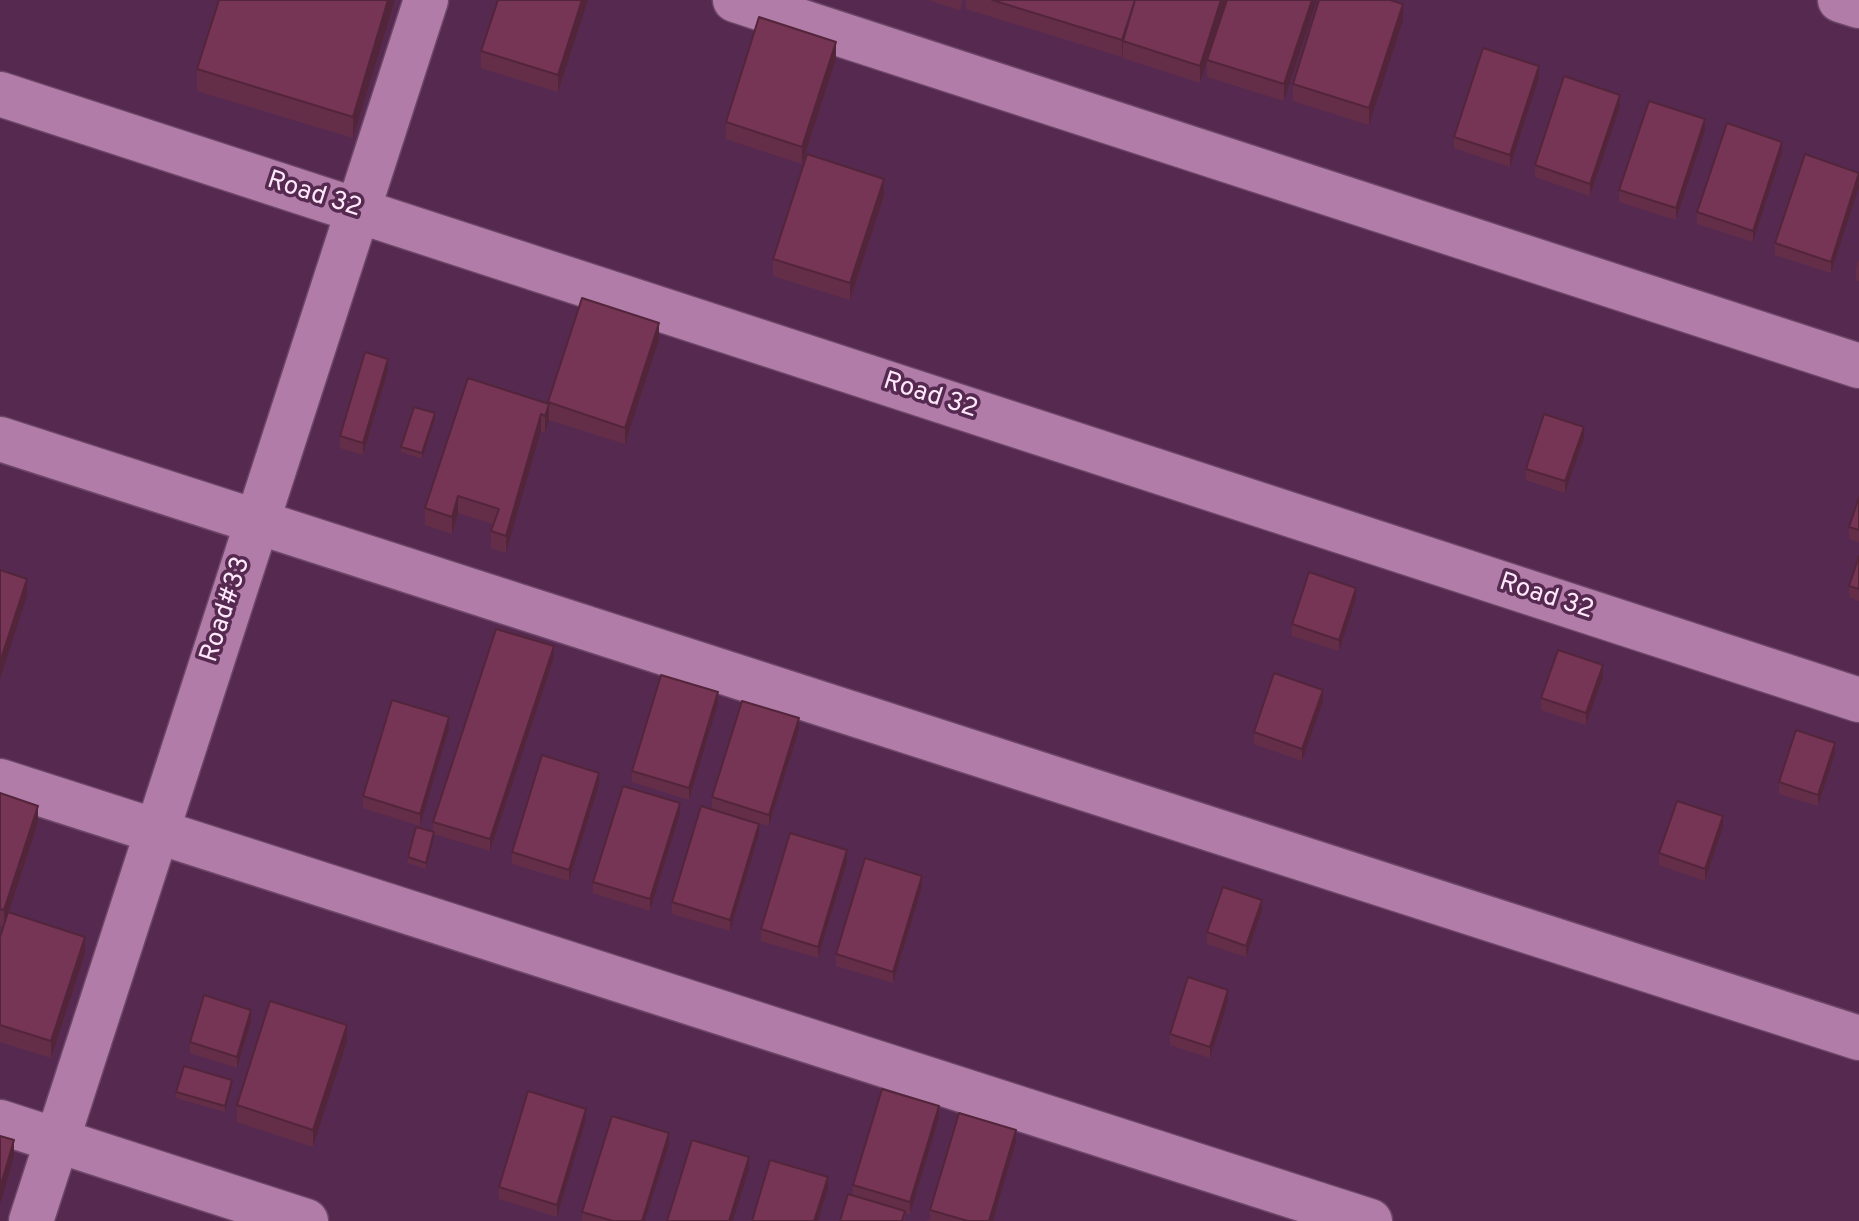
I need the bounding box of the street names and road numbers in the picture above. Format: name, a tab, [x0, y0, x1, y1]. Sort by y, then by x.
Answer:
street label: Road 32	[263, 166, 365, 226]
street label: Road 32	[879, 367, 981, 427]
street label: Road#33	[195, 553, 259, 667]
street label: Road 32	[1495, 568, 1597, 628]

